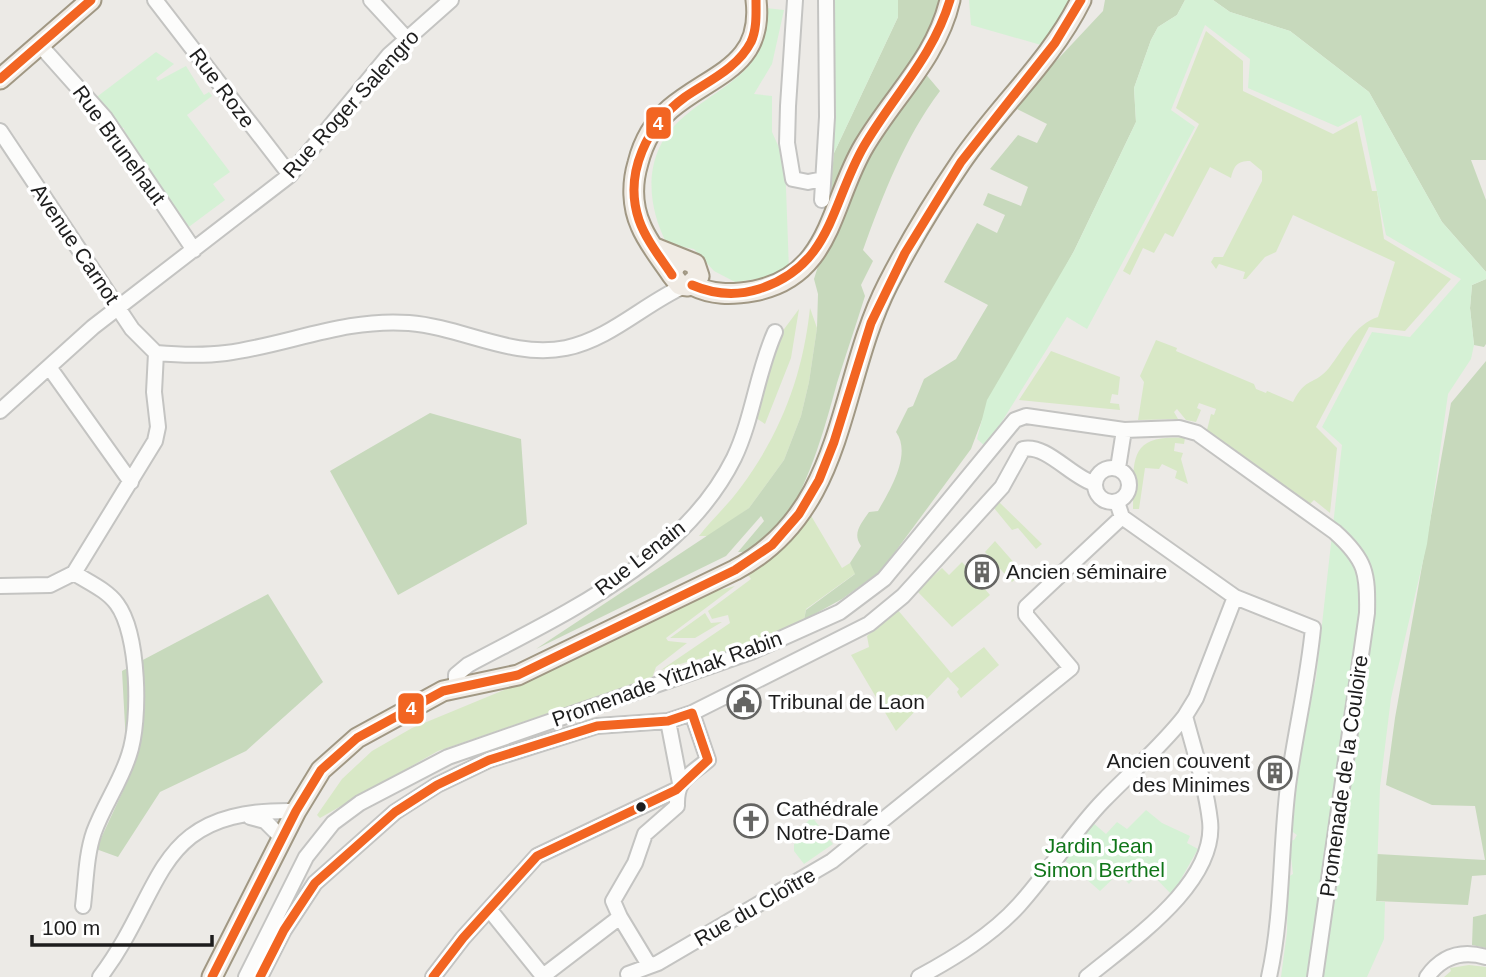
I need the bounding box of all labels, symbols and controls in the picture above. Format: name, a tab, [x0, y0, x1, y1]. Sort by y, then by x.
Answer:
street label: Rue Roger Salengro	[278, 25, 423, 182]
street label: Rue Roze	[185, 43, 260, 132]
street label: Rue Brunehaut	[69, 81, 170, 209]
line badge: 4	[645, 106, 672, 140]
text: 4	[653, 113, 664, 134]
street label: Avenue Carnot	[27, 179, 124, 308]
street label: Rue Lenain	[590, 515, 689, 600]
building icon: Ancien séminaire	[963, 553, 1001, 591]
place label: Ancien séminaire	[1006, 560, 1167, 583]
street label: Promenade Yitzhak Rabin	[549, 626, 785, 731]
street label: Promenade de la Couloire	[1315, 654, 1372, 898]
public building icon: Tribunal de Laon	[725, 683, 763, 721]
place label: Tribunal de Laon	[768, 690, 925, 713]
line badge: 4	[397, 692, 425, 725]
text: 4	[406, 698, 417, 719]
place label: Ancien couvent des Minimes	[1106, 749, 1250, 796]
building icon: Ancien couvent des Minimes	[1256, 754, 1294, 792]
place label: Cathédrale Notre-Dame	[776, 797, 890, 844]
unlabelled marker	[634, 800, 648, 814]
church icon: Cathédrale Notre-Dame	[732, 802, 770, 840]
park label: Jardin Jean Simon Berthel	[1033, 834, 1165, 881]
street label: Rue du Cloître	[690, 863, 819, 950]
scale bar	[32, 904, 212, 948]
text: 100 m	[42, 916, 100, 939]

